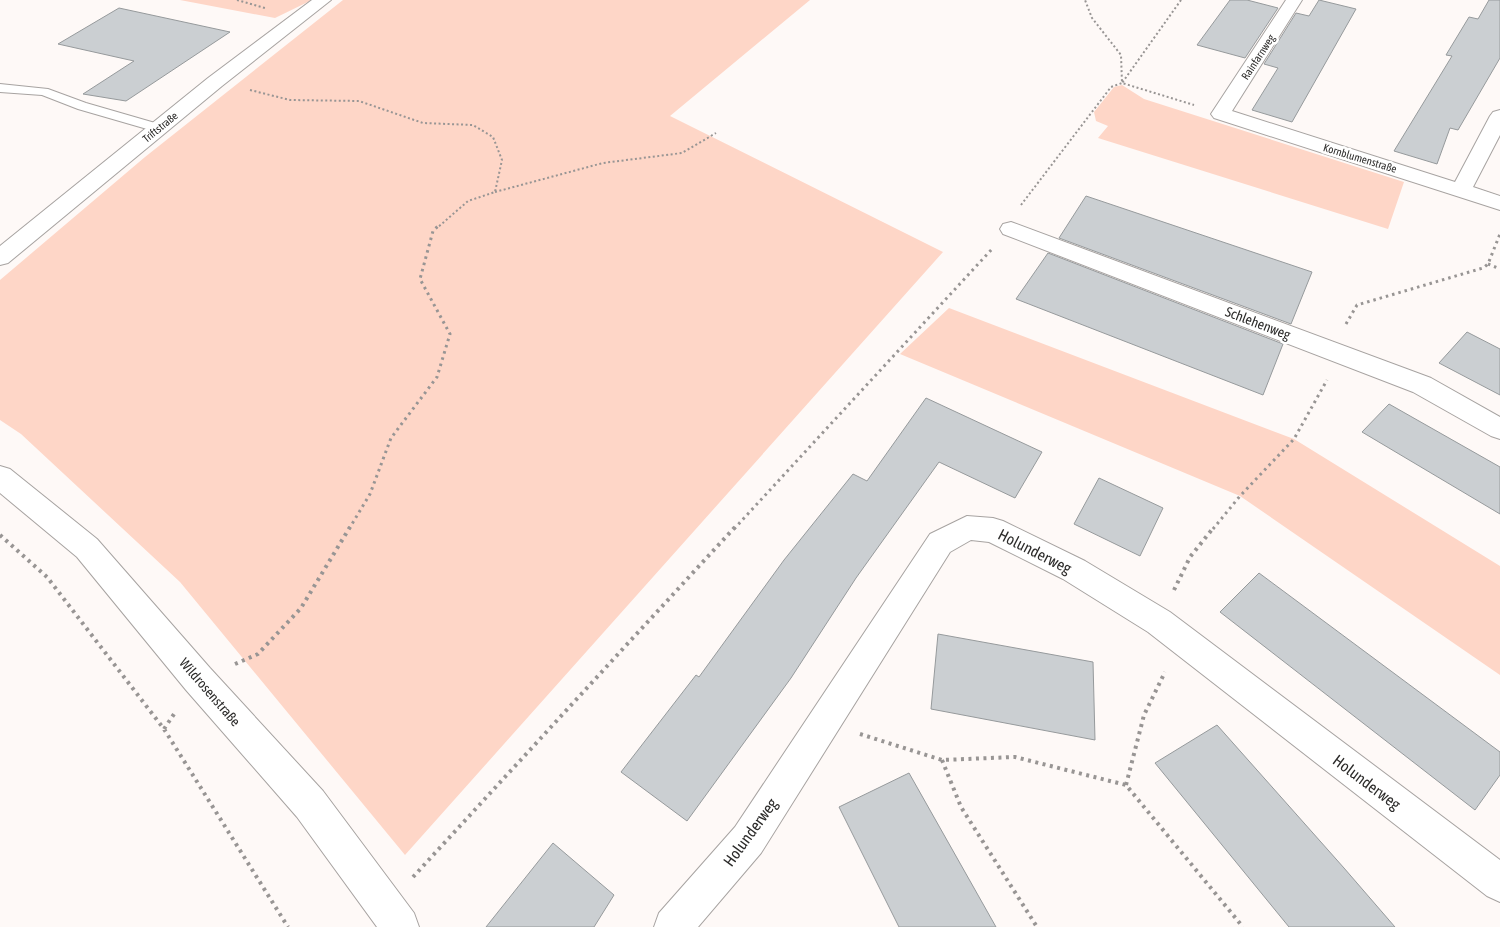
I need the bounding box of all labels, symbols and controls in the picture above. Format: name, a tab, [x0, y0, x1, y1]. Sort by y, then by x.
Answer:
street label: Rainfarnweg	[1239, 32, 1277, 82]
street label: Triftstraße	[140, 109, 180, 145]
street label: Kornblumenstraße	[1322, 141, 1398, 175]
street label: Schlehenweg	[1223, 303, 1293, 343]
street label: Holunderweg	[995, 525, 1075, 578]
street label: Wildrosenstraße	[176, 655, 244, 729]
street label: Holunderweg	[1329, 751, 1404, 814]
street label: Holunderweg	[719, 794, 782, 870]

